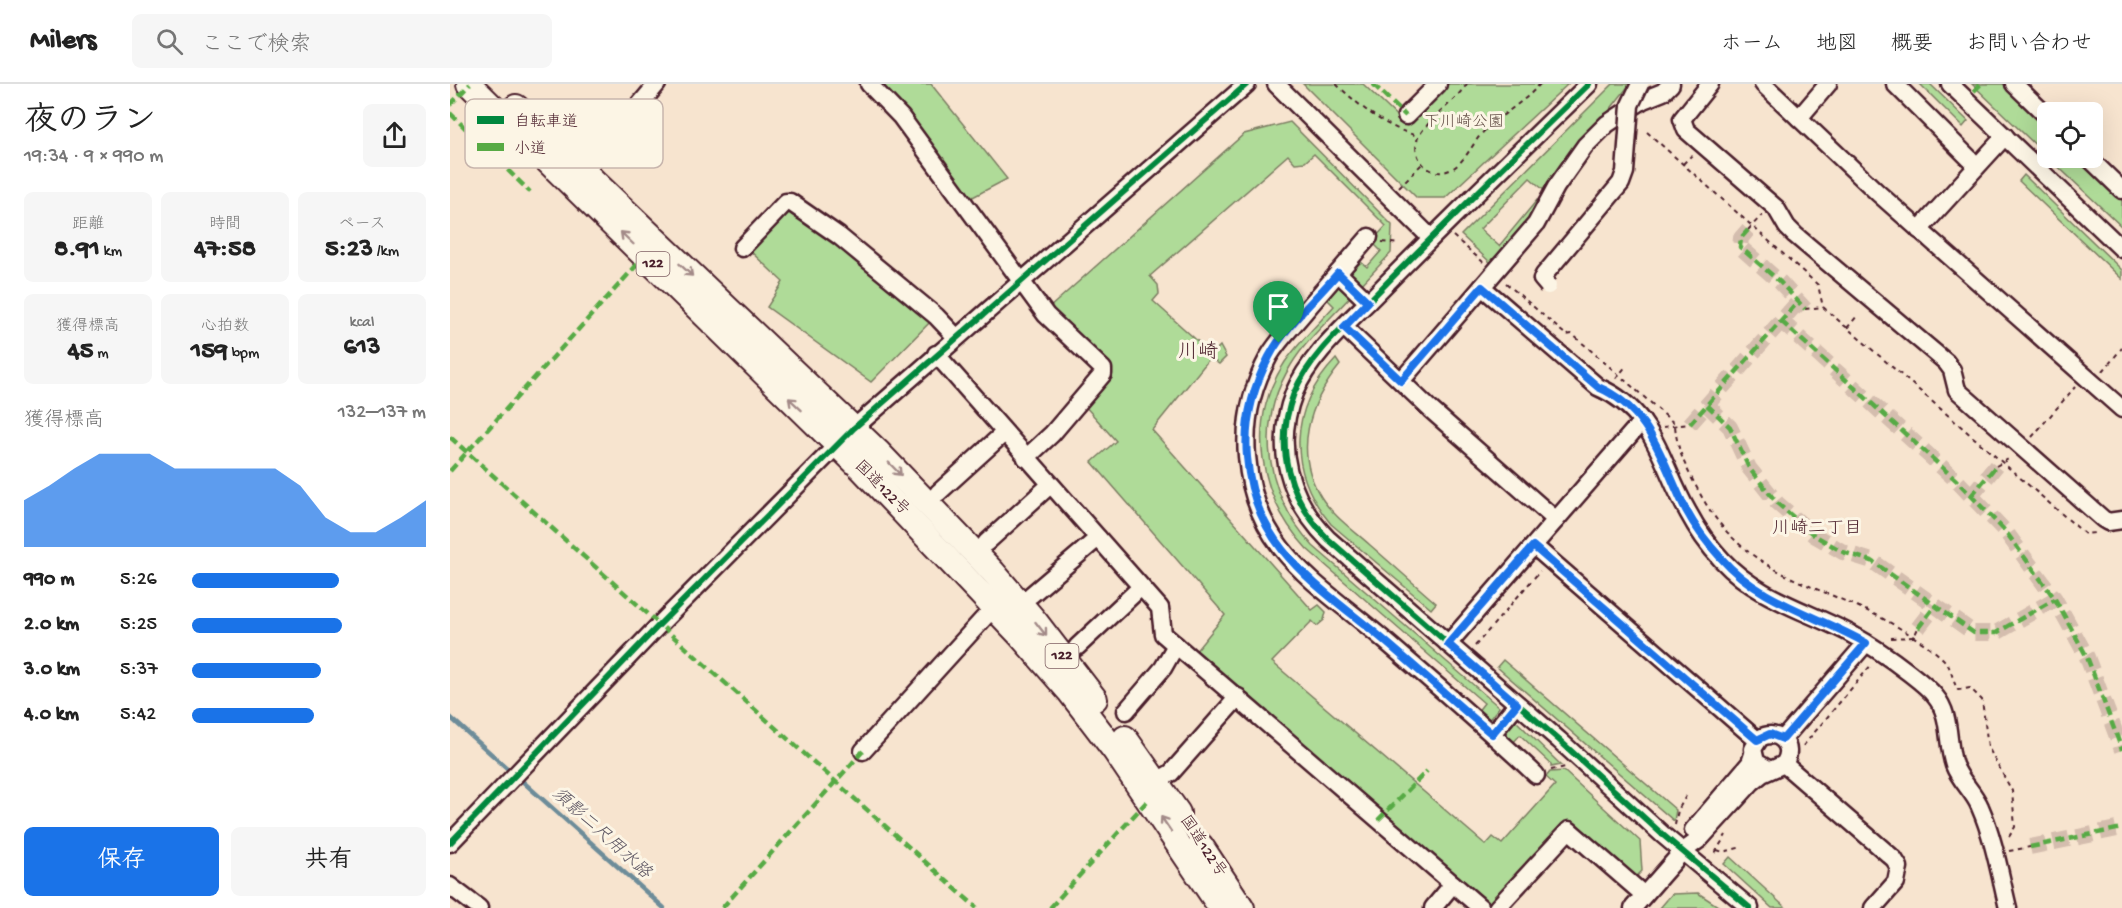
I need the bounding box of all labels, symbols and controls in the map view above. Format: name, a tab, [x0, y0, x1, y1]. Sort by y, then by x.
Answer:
search box	[132, 14, 552, 68]
text: Milers	[30, 25, 96, 58]
icon: search	[153, 25, 186, 58]
text: ここで検索	[201, 33, 311, 59]
text: ホーム	[1721, 33, 1783, 58]
text: 地図	[1816, 33, 1858, 58]
text: 概要	[1891, 33, 1933, 58]
text: お問い合わせ	[1966, 33, 2092, 58]
legend	[465, 99, 663, 168]
map controls	[2037, 102, 2103, 168]
button: locate	[2037, 102, 2103, 168]
text: 夜のラン	[24, 104, 156, 142]
button: share	[363, 104, 426, 167]
text: 自転車道	[514, 112, 578, 133]
park label: 下川崎公園	[1424, 113, 1504, 133]
text: 小道	[514, 140, 546, 160]
text: 19:34 · 9 × 990 m	[24, 146, 163, 169]
text: 距離	[72, 216, 104, 235]
text: 時間	[209, 216, 241, 235]
text: ペース	[338, 216, 386, 235]
one-way arrow	[619, 230, 634, 245]
text: 8.91	[54, 235, 100, 266]
text: 47:58	[194, 235, 256, 266]
text: 5:23	[325, 235, 373, 266]
text: km	[100, 243, 122, 262]
text: /km	[373, 243, 399, 262]
road number: 122	[636, 252, 670, 276]
one-way arrow	[679, 263, 694, 278]
pin	[1253, 281, 1304, 343]
icon: arrive	[1262, 290, 1295, 323]
text: kcal	[350, 314, 374, 333]
text: 獲得標高	[56, 318, 120, 337]
text: 心拍数	[201, 318, 249, 337]
text: 613	[343, 333, 381, 364]
text: 45	[67, 337, 93, 368]
text: 159	[191, 337, 228, 368]
district label: 川崎	[1178, 340, 1218, 365]
text: m	[93, 345, 109, 364]
text: bpm	[228, 345, 259, 364]
one-way arrow	[788, 397, 803, 411]
text: 132–137 m	[338, 402, 426, 425]
text: 獲得標高	[24, 410, 104, 433]
street label: 国道122号	[849, 457, 913, 521]
one-way arrow	[888, 462, 903, 477]
district label: 川崎二丁目	[1772, 518, 1862, 540]
text: 990 m	[24, 569, 74, 592]
text: 5:26	[120, 569, 157, 592]
text: 2.0 km	[24, 614, 79, 637]
text: 5:25	[120, 614, 157, 637]
one-way arrow	[1035, 620, 1047, 636]
road number: 122	[1046, 644, 1078, 668]
text: 3.0 km	[24, 659, 80, 682]
text: 5:37	[120, 659, 158, 682]
text: 4.0 km	[24, 704, 79, 727]
text: 5:42	[120, 704, 156, 727]
water label: 須影二尺用水路	[547, 783, 656, 885]
street label: 国道122号	[1175, 812, 1230, 881]
one-way arrow	[1160, 816, 1172, 833]
button: 保存	[24, 827, 219, 896]
button: 共有	[231, 827, 426, 896]

